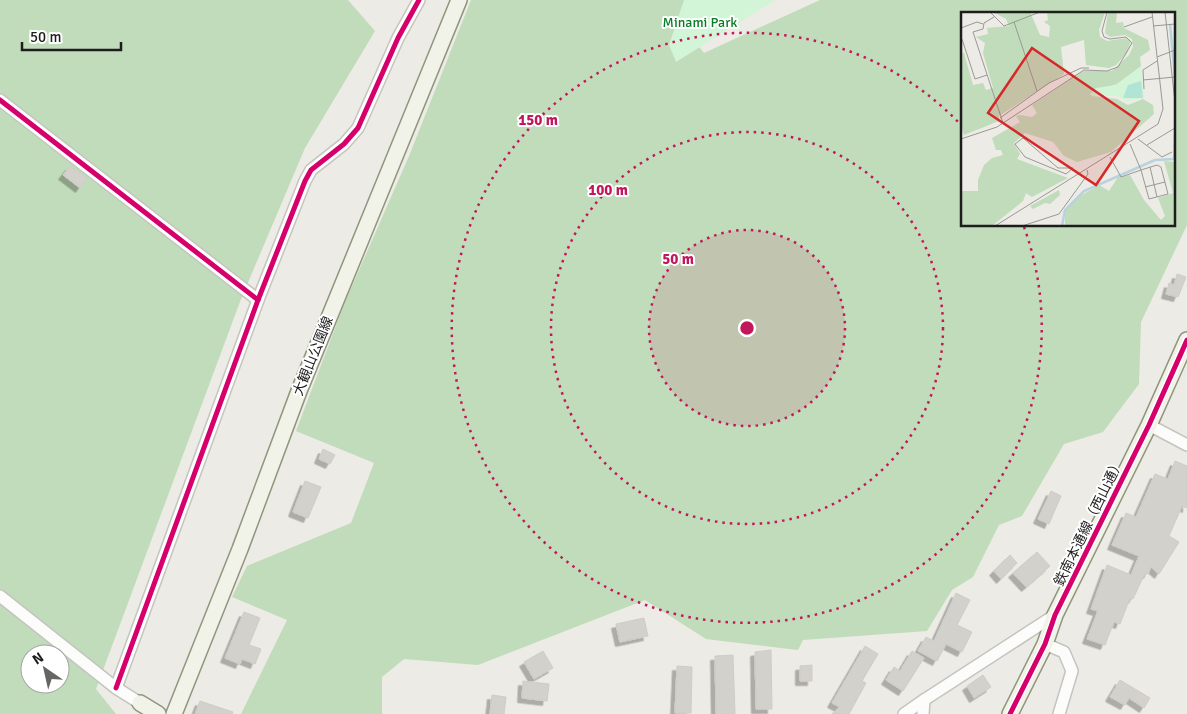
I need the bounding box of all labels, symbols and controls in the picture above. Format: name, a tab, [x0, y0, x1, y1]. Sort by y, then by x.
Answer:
inset map	[961, 12, 1174, 226]
park label: Minami Park	[663, 14, 737, 31]
scale bar	[22, 20, 121, 52]
text: 50 m	[30, 28, 61, 46]
text: 150 m	[518, 111, 558, 129]
text: 100 m	[588, 181, 628, 199]
text: 50 m	[662, 250, 694, 268]
street label: 大観山公園線	[289, 314, 337, 398]
centre of rings	[738, 319, 756, 337]
street label: 鉄南本通線（西山通）	[1051, 455, 1127, 589]
north arrow	[20, 644, 70, 694]
text: N	[29, 649, 47, 668]

